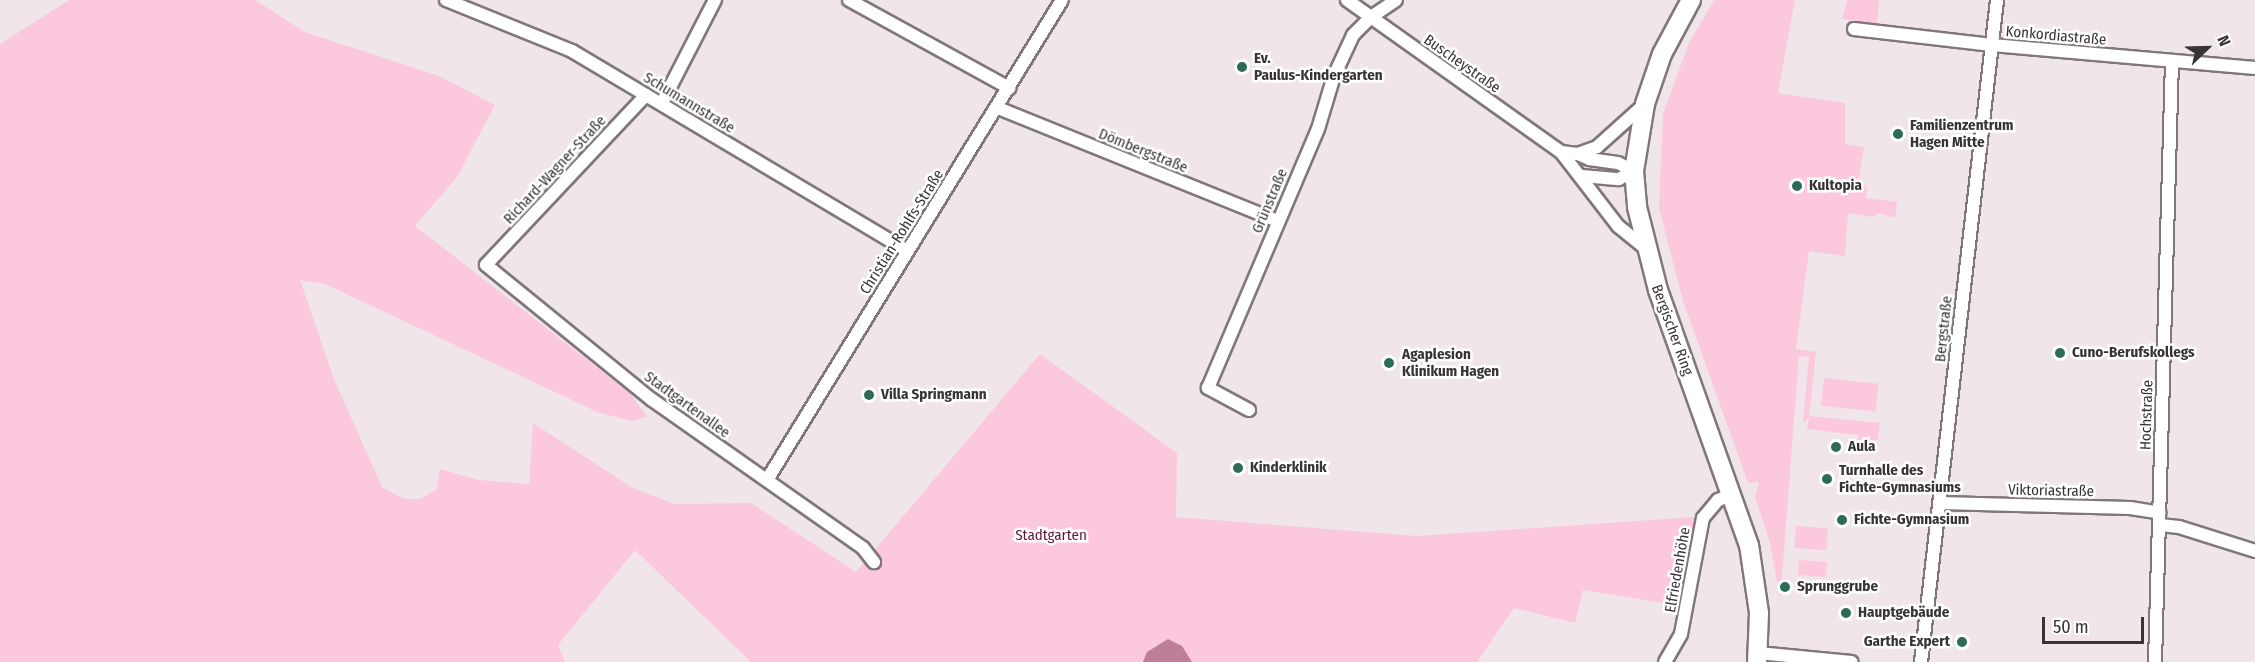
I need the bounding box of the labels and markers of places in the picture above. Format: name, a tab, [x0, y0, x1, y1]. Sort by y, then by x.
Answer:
place label: Ev. Paulus-Kindergarten	[1254, 49, 1383, 84]
marker: Ev. Paulus-Kindergarten	[1235, 60, 1249, 74]
place label: Familienzentrum Hagen Mitte	[1910, 116, 2014, 151]
marker: Familienzentrum Hagen Mitte	[1891, 127, 1905, 141]
place label: Kultopia	[1809, 177, 1862, 195]
marker: Kultopia	[1790, 179, 1804, 193]
place label: Cuno-Berufskollegs	[2072, 344, 2195, 362]
place label: Agaplesion Klinikum Hagen	[1402, 345, 1499, 380]
marker: Cuno-Berufskollegs	[2053, 346, 2067, 360]
marker: Agaplesion Klinikum Hagen	[1380, 354, 1398, 372]
place label: Villa Springmann	[881, 386, 987, 404]
marker: Villa Springmann	[862, 388, 876, 402]
place label: Aula	[1848, 438, 1875, 456]
marker: Aula	[1829, 440, 1843, 454]
place label: Kinderklinik	[1250, 459, 1327, 477]
marker: Kinderklinik	[1231, 461, 1245, 475]
place label: Turnhalle des Fichte-Gymnasiums	[1839, 461, 1961, 496]
marker: Turnhalle des Fichte-Gymnasiums	[1820, 472, 1834, 486]
place label: Fichte-Gymnasium	[1854, 511, 1969, 529]
marker: Fichte-Gymnasium	[1835, 513, 1849, 527]
place label: Sprunggrube	[1797, 578, 1878, 596]
marker: Sprunggrube	[1778, 580, 1792, 594]
place label: Hauptgebäude	[1858, 604, 1949, 622]
marker: Hauptgebäude	[1839, 606, 1853, 620]
place label: Garthe Expert	[1864, 633, 1950, 651]
marker: Garthe Expert	[1955, 635, 1969, 649]

